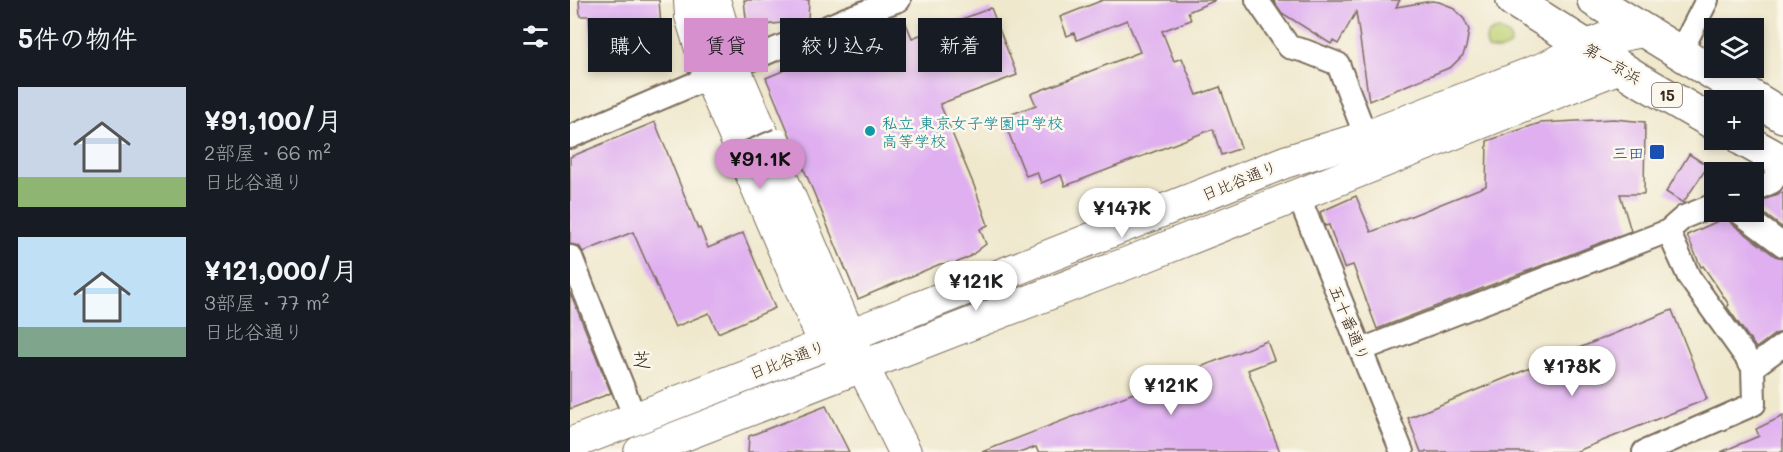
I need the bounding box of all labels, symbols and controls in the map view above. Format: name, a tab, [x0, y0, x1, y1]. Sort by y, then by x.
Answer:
chip: 購入	[588, 18, 672, 72]
chip: 賃貸	[684, 18, 768, 72]
chip: 絞り込み	[780, 18, 906, 72]
chip: 新着	[918, 18, 1002, 72]
map controls	[1704, 18, 1764, 222]
button: layers	[1704, 18, 1764, 78]
icon: filters	[519, 20, 552, 53]
text: 5件の物件	[18, 21, 137, 55]
street label: 第一京浜	[1580, 38, 1646, 88]
road number: 15	[1652, 83, 1682, 107]
button: +	[1704, 90, 1764, 150]
text: ¥91,100/月	[204, 103, 342, 137]
icon: home	[66, 111, 138, 183]
place label: 私立 東京女子学園中学校 高等学校	[882, 112, 1063, 151]
marker: 私立 東京女子学園中学校 高等学校	[863, 124, 877, 138]
text: 2部屋 · 66 m²	[204, 139, 331, 165]
pin: ¥91.1K	[711, 139, 809, 190]
place label: 三田	[1612, 142, 1644, 163]
marker: 三田	[1648, 143, 1666, 161]
text: ¥91.1K	[729, 145, 791, 171]
street label: 日比谷通り	[1198, 155, 1280, 205]
button: −	[1704, 162, 1764, 222]
text: 日比谷通り	[204, 168, 304, 194]
pin: ¥147K	[1080, 188, 1164, 239]
text: ¥147K	[1093, 194, 1151, 220]
text: ¥121,000/月	[204, 253, 358, 287]
icon: home	[66, 261, 138, 333]
pin: ¥121K	[934, 261, 1018, 312]
text: ¥121K	[948, 267, 1004, 293]
street label: 五十番通り	[1325, 282, 1375, 364]
text: 3部屋 · 77 m²	[204, 289, 329, 315]
text: 日比谷通り	[204, 318, 304, 344]
street label: 日比谷通り	[746, 335, 828, 383]
district label: 芝	[632, 346, 652, 372]
pin: ¥178K	[1530, 346, 1614, 397]
text: ¥178K	[1543, 352, 1601, 378]
pin: ¥121K	[1129, 365, 1213, 416]
text: ¥121K	[1143, 371, 1199, 397]

